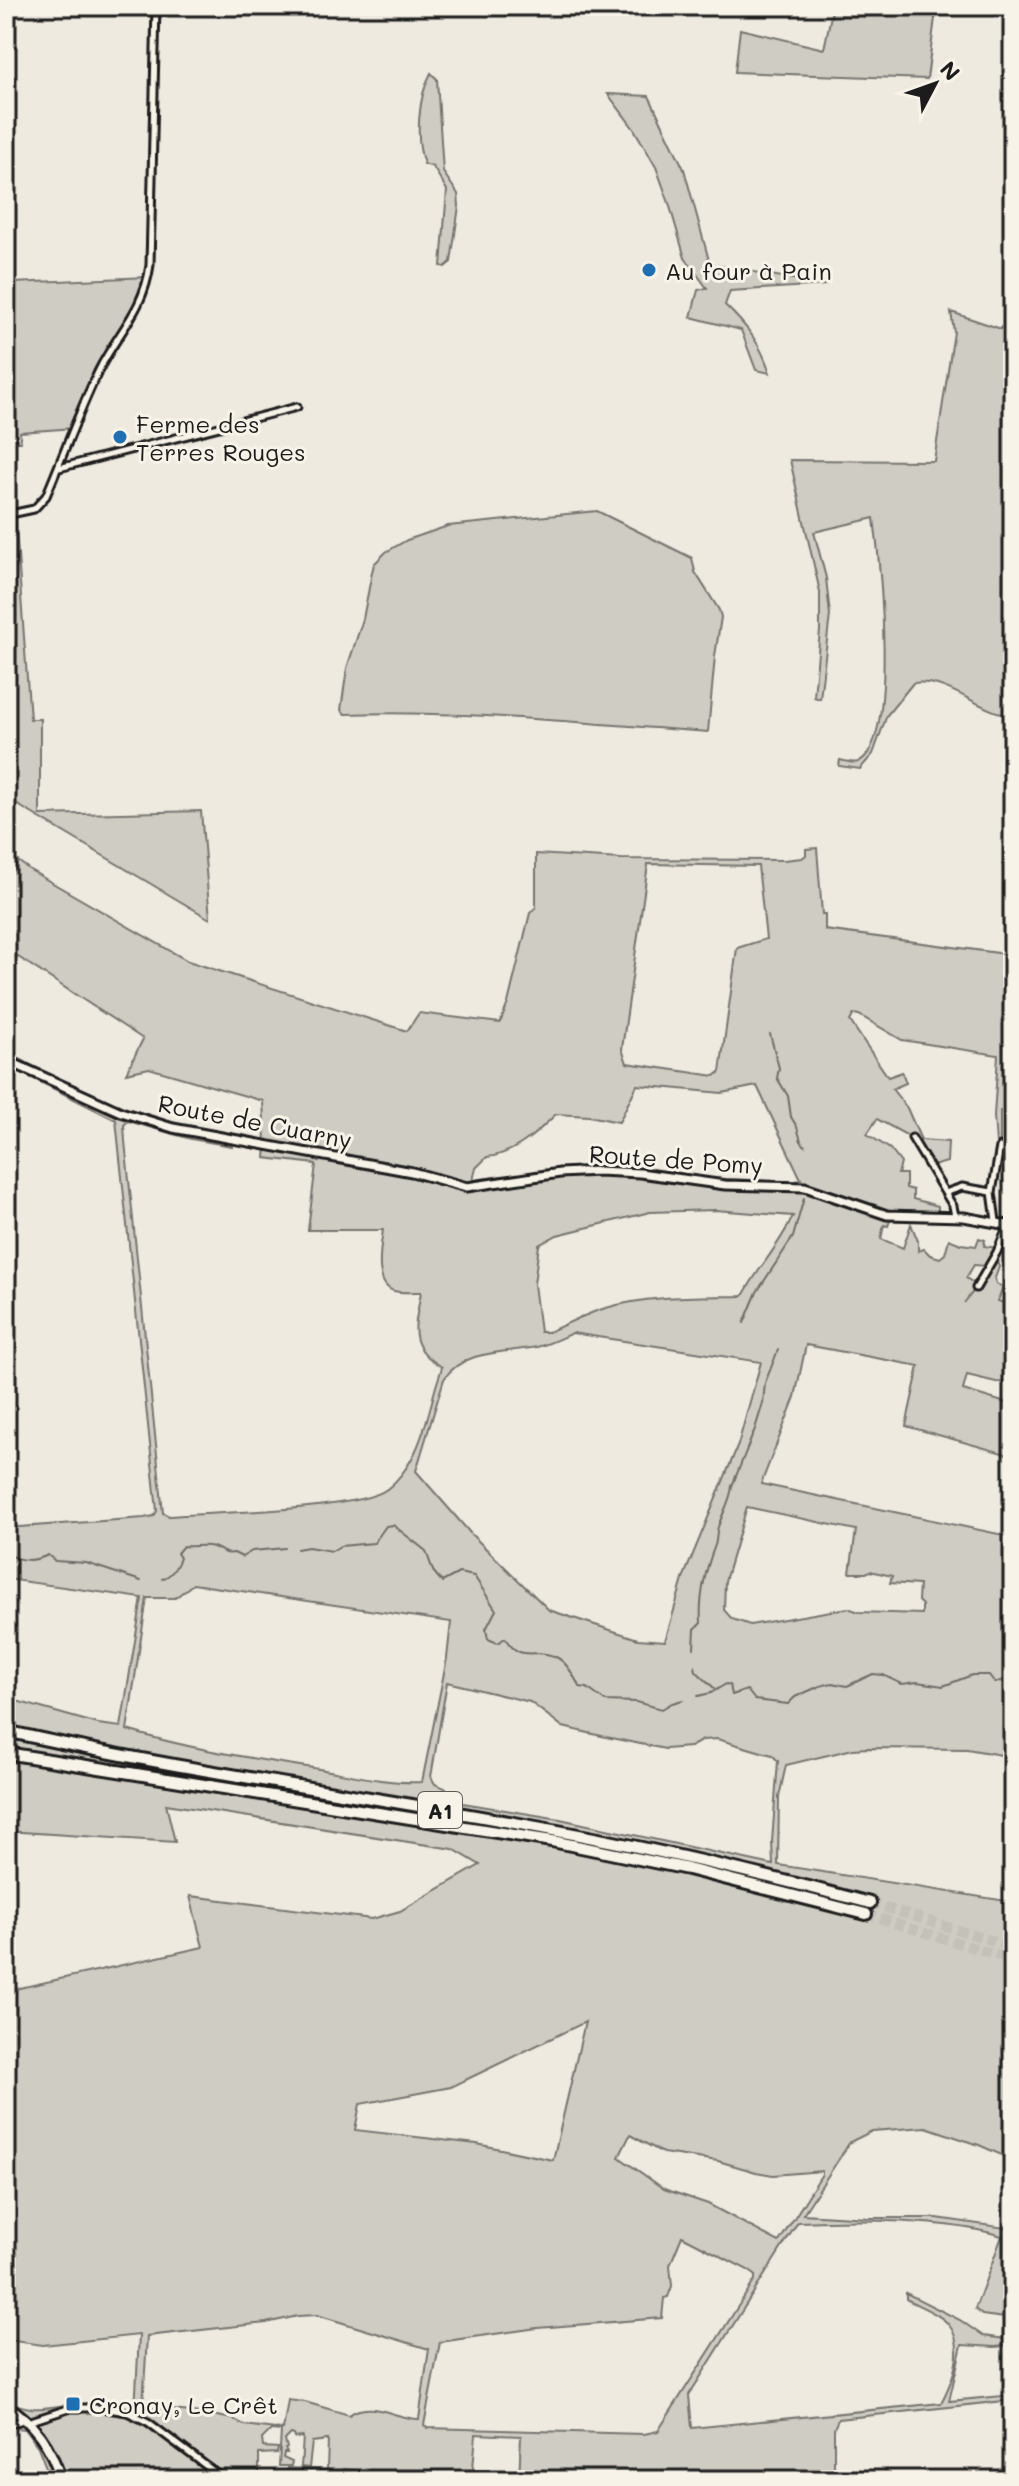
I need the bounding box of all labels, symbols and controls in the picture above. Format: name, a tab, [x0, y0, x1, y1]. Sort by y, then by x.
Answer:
north arrow	[895, 44, 975, 124]
text: N	[934, 55, 967, 86]
place label: Au four à Pain	[665, 255, 832, 286]
marker: Au four à Pain	[640, 261, 658, 279]
place label: Ferme des Terres Rouges	[136, 408, 306, 467]
marker: Ferme des Terres Rouges	[111, 428, 129, 446]
street label: Route de Cuarny	[156, 1087, 354, 1155]
street label: Route de Pomy	[588, 1137, 764, 1181]
road number: A1	[418, 1792, 462, 1828]
place label: Cronay, Le Crêt	[89, 2389, 278, 2420]
marker: Cronay, Le Crêt	[64, 2395, 82, 2413]

